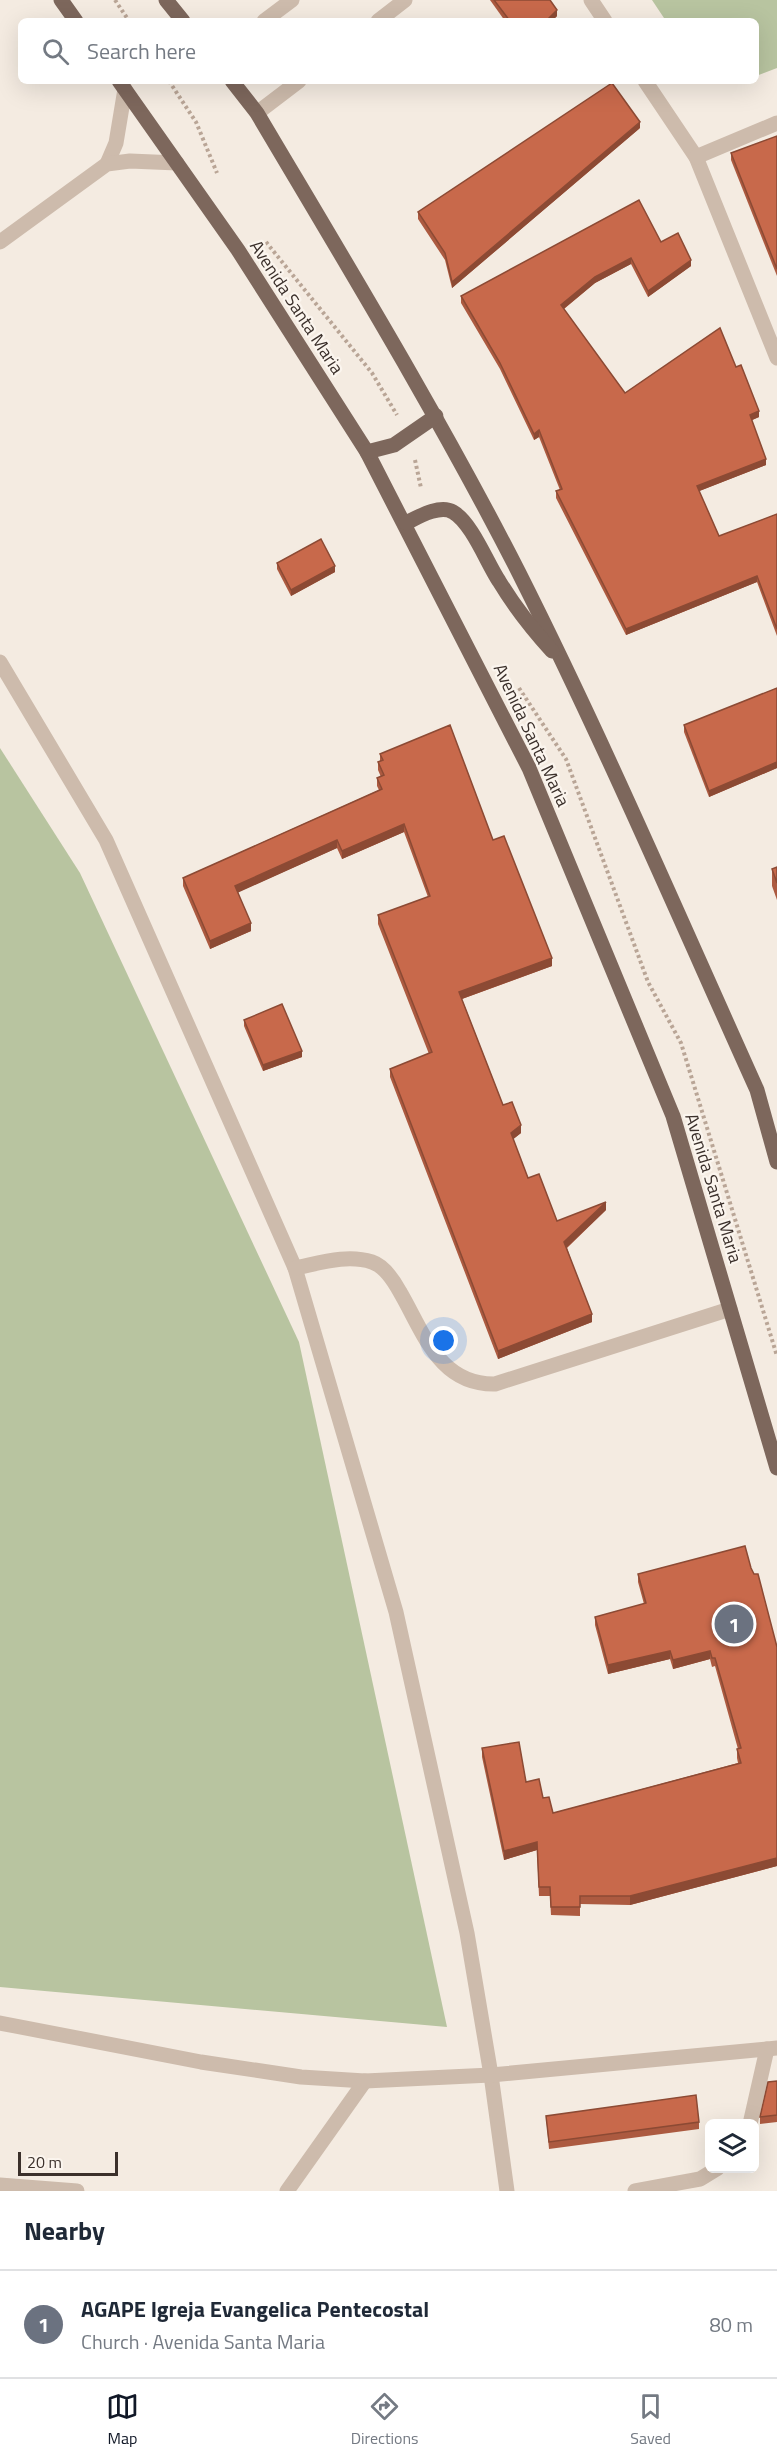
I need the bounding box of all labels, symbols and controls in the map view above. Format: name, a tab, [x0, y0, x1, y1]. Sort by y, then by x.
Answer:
search box	[18, 18, 759, 84]
text: Search here	[87, 34, 196, 68]
icon: search	[39, 35, 72, 68]
street label: Avenida Santa Maria	[243, 235, 351, 379]
street label: Avenida Santa Maria	[487, 659, 577, 811]
street label: Avenida Santa Maria	[678, 1110, 750, 1266]
your location	[429, 1326, 458, 1355]
pin: 1	[714, 1602, 754, 1646]
map controls	[705, 2119, 759, 2173]
button: layers	[705, 2119, 759, 2173]
scale bar	[18, 2149, 118, 2176]
text: 20 m	[27, 2150, 62, 2174]
text: Nearby	[24, 2211, 105, 2250]
text: AGAPE Igreja Evangelica Pentecostal	[81, 2292, 429, 2326]
text: 1	[38, 2309, 49, 2340]
text: 80 m	[709, 2309, 753, 2340]
text: Church · Avenida Santa Maria	[81, 2326, 325, 2357]
tab: Map	[106, 2390, 139, 2450]
tab: Directions	[351, 2390, 419, 2450]
tab: Saved	[630, 2390, 671, 2450]

